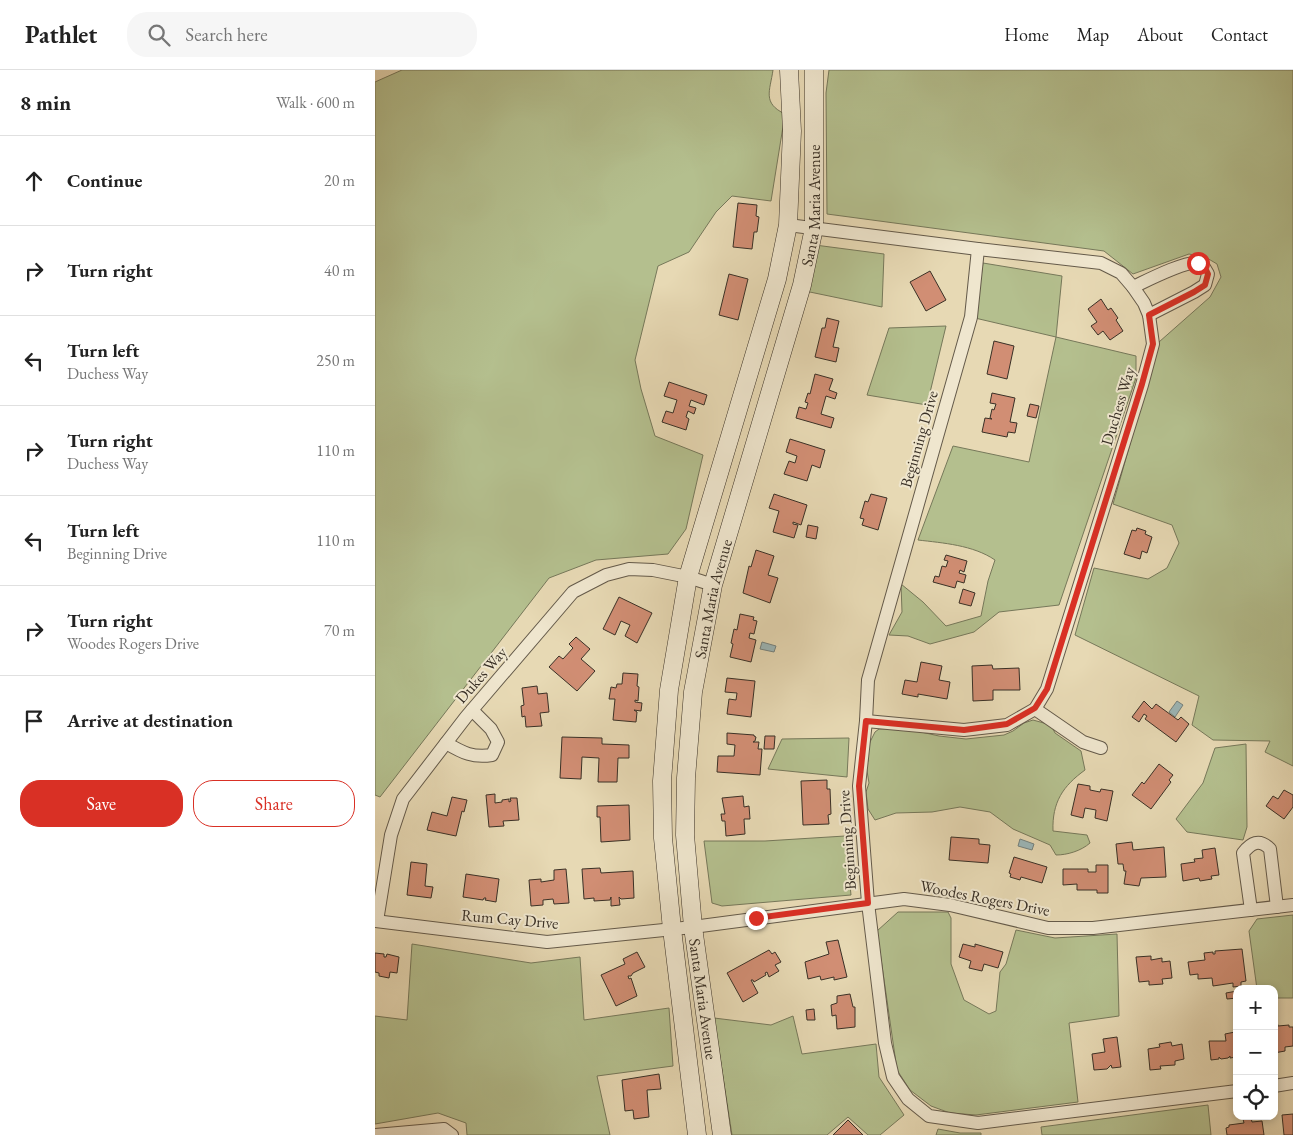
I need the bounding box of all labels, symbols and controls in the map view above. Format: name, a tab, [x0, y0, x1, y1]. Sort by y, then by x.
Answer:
search box	[127, 12, 477, 57]
text: Pathlet	[25, 19, 97, 50]
icon: search	[145, 21, 173, 49]
text: Search here	[185, 22, 268, 47]
text: Home	[1004, 23, 1049, 46]
text: Map	[1077, 23, 1109, 46]
text: About	[1137, 23, 1183, 46]
text: Contact	[1211, 23, 1268, 46]
text: 8 min	[20, 89, 71, 116]
text: Walk · 600 m	[276, 92, 355, 113]
street label: Santa Maria Avenue	[796, 145, 825, 268]
icon: ahead	[20, 167, 48, 195]
text: Continue	[67, 168, 142, 193]
text: 20 m	[324, 170, 355, 191]
route start	[1187, 252, 1210, 275]
icon: right	[20, 257, 48, 285]
text: Turn right	[67, 258, 153, 283]
text: 40 m	[324, 260, 355, 281]
text: Turn left	[67, 338, 139, 363]
icon: left	[20, 347, 48, 375]
text: 250 m	[316, 350, 355, 371]
text: Duchess Way	[67, 363, 148, 384]
street label: Duchess Way	[1096, 363, 1140, 448]
street label: Beginning Drive	[895, 388, 943, 490]
text: Turn right	[67, 428, 153, 453]
icon: right	[20, 437, 48, 465]
text: 110 m	[316, 440, 355, 461]
text: Duchess Way	[67, 453, 148, 474]
text: Turn left	[67, 518, 139, 543]
icon: left	[20, 527, 48, 555]
text: 110 m	[316, 530, 355, 551]
street label: Santa Maria Avenue	[689, 536, 737, 660]
text: Beginning Drive	[67, 543, 167, 564]
text: Turn right	[67, 608, 153, 633]
icon: right	[20, 617, 48, 645]
text: 70 m	[324, 620, 355, 641]
text: Woodes Rogers Drive	[67, 633, 199, 654]
street label: Dukes Way	[450, 641, 512, 708]
icon: arrive	[20, 707, 48, 735]
text: Arrive at destination	[67, 708, 233, 733]
button: Save	[20, 780, 183, 827]
button: Share	[193, 780, 355, 827]
street label: Beginning Drive	[833, 789, 861, 891]
street label: Woodes Rogers Drive	[918, 875, 1052, 921]
street label: Rum Cay Drive	[461, 904, 559, 934]
route end	[745, 907, 768, 930]
street label: Santa Maria Avenue	[684, 937, 722, 1061]
map controls	[1233, 985, 1278, 1120]
button: +	[1233, 985, 1278, 1030]
button: −	[1233, 1030, 1278, 1075]
button: locate	[1233, 1075, 1278, 1120]

